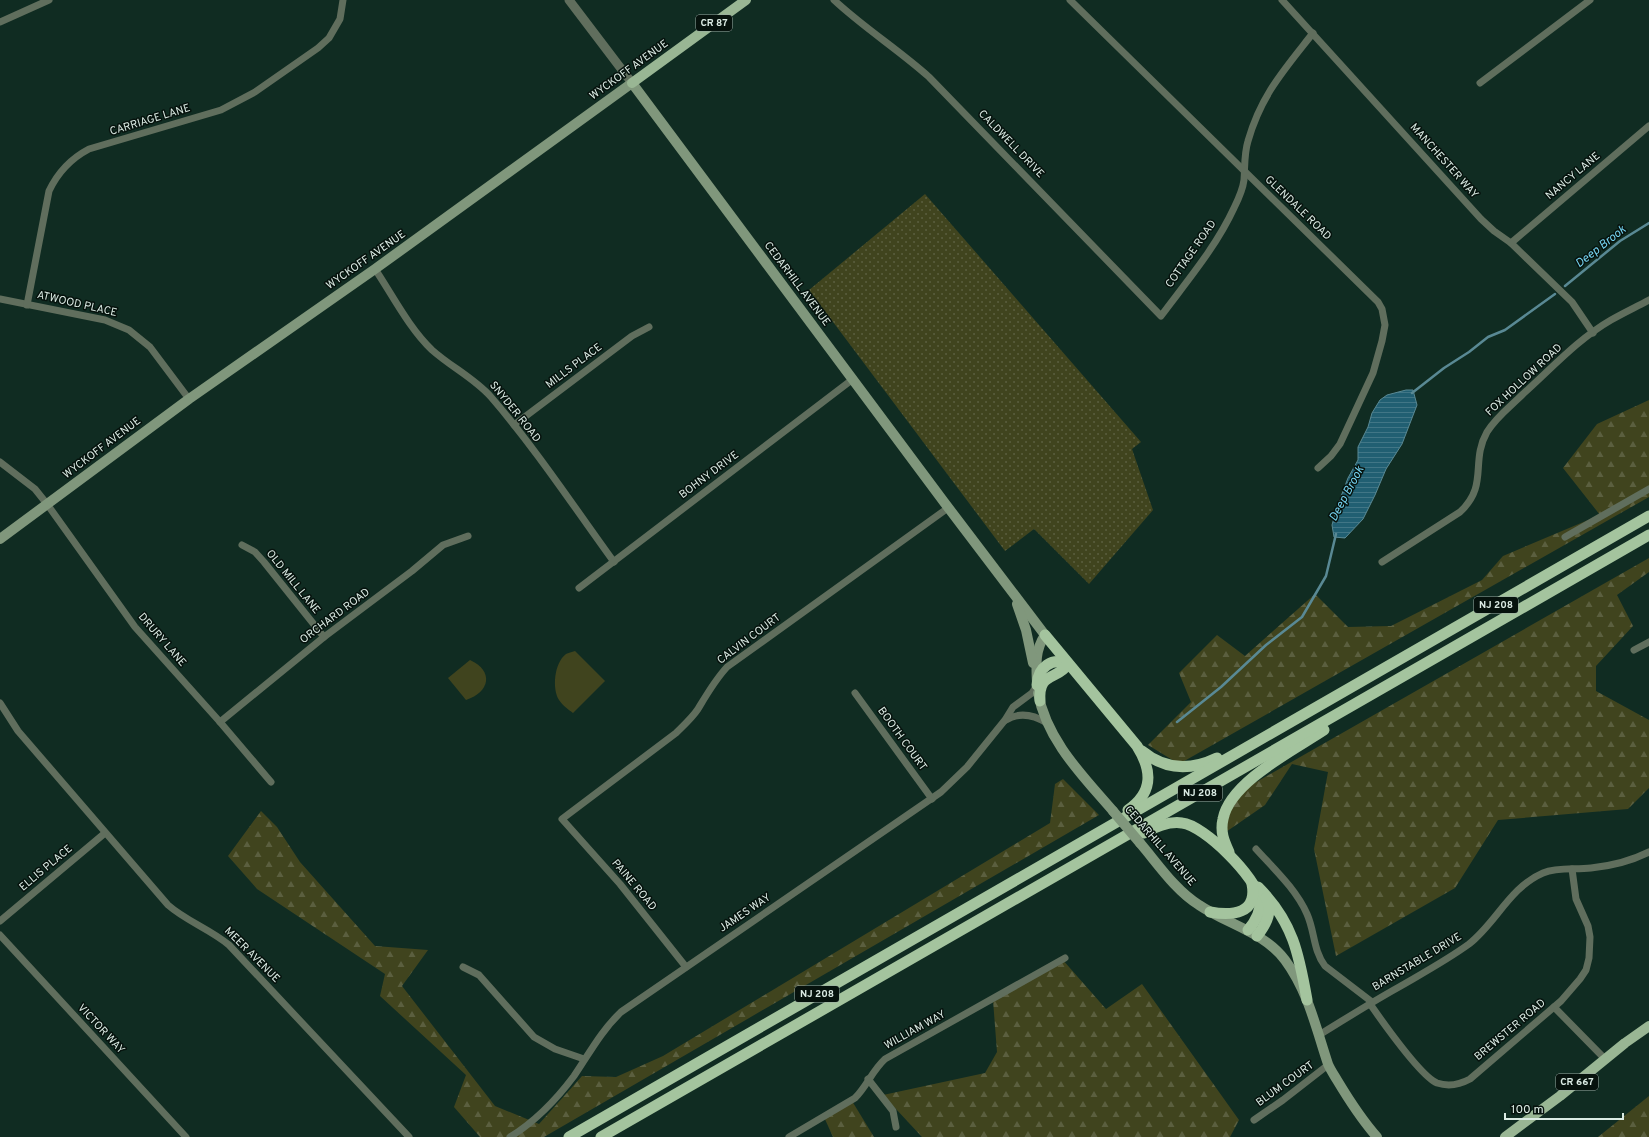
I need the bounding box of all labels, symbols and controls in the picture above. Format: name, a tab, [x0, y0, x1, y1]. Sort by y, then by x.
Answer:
road number: CR 87	[696, 15, 732, 31]
street label: WYCKOFF AVENUE	[587, 37, 671, 103]
street label: CARRIAGE LANE	[108, 101, 192, 139]
street label: CALDWELL DRIVE	[975, 107, 1047, 181]
street label: MANCHESTER WAY	[1407, 121, 1481, 201]
street label: NANCY LANE	[1543, 149, 1603, 203]
street label: GLENDALE ROAD	[1262, 173, 1334, 243]
street label: COTTAGE ROAD	[1162, 217, 1220, 291]
water label: Deep Brook	[1572, 222, 1630, 272]
street label: WYCKOFF AVENUE	[323, 227, 409, 293]
street label: CEDARHILL AVENUE	[761, 239, 833, 329]
street label: ATWOOD PLACE	[36, 288, 118, 320]
street label: MILLS PLACE	[543, 340, 605, 392]
street label: FOX HOLLOW ROAD	[1483, 341, 1565, 419]
street label: SNYDER ROAD	[486, 379, 544, 445]
street label: WYCKOFF AVENUE	[60, 414, 144, 482]
street label: BOHNY DRIVE	[676, 448, 742, 502]
water label: Deep Brook	[1326, 463, 1369, 524]
street label: OLD MILL LANE	[263, 547, 323, 617]
street label: ORCHARD ROAD	[297, 585, 373, 647]
road number: NJ 208	[1474, 597, 1518, 613]
street label: DRURY LANE	[135, 610, 189, 670]
street label: CALVIN COURT	[714, 611, 784, 667]
street label: BOOTH COURT	[874, 704, 930, 774]
road number: NJ 208	[1178, 785, 1222, 801]
street label: CEDARHILL AVENUE	[1121, 803, 1199, 889]
street label: ELLIS PLACE	[17, 842, 75, 894]
street label: PAINE ROAD	[609, 857, 659, 913]
street label: JAMES WAY	[716, 891, 774, 935]
street label: MEER AVENUE	[221, 924, 283, 986]
street label: BARNSTABLE DRIVE	[1370, 930, 1464, 994]
road number: NJ 208	[795, 986, 839, 1002]
street label: BREWSTER ROAD	[1471, 996, 1549, 1064]
street label: VICTOR WAY	[74, 1001, 128, 1057]
street label: WILLIAM WAY	[882, 1007, 948, 1053]
street label: BLUM COURT	[1253, 1058, 1317, 1110]
road number: CR 667	[1556, 1074, 1598, 1090]
scale bar	[1505, 1095, 1623, 1121]
text: 100 m	[1511, 1102, 1544, 1118]

